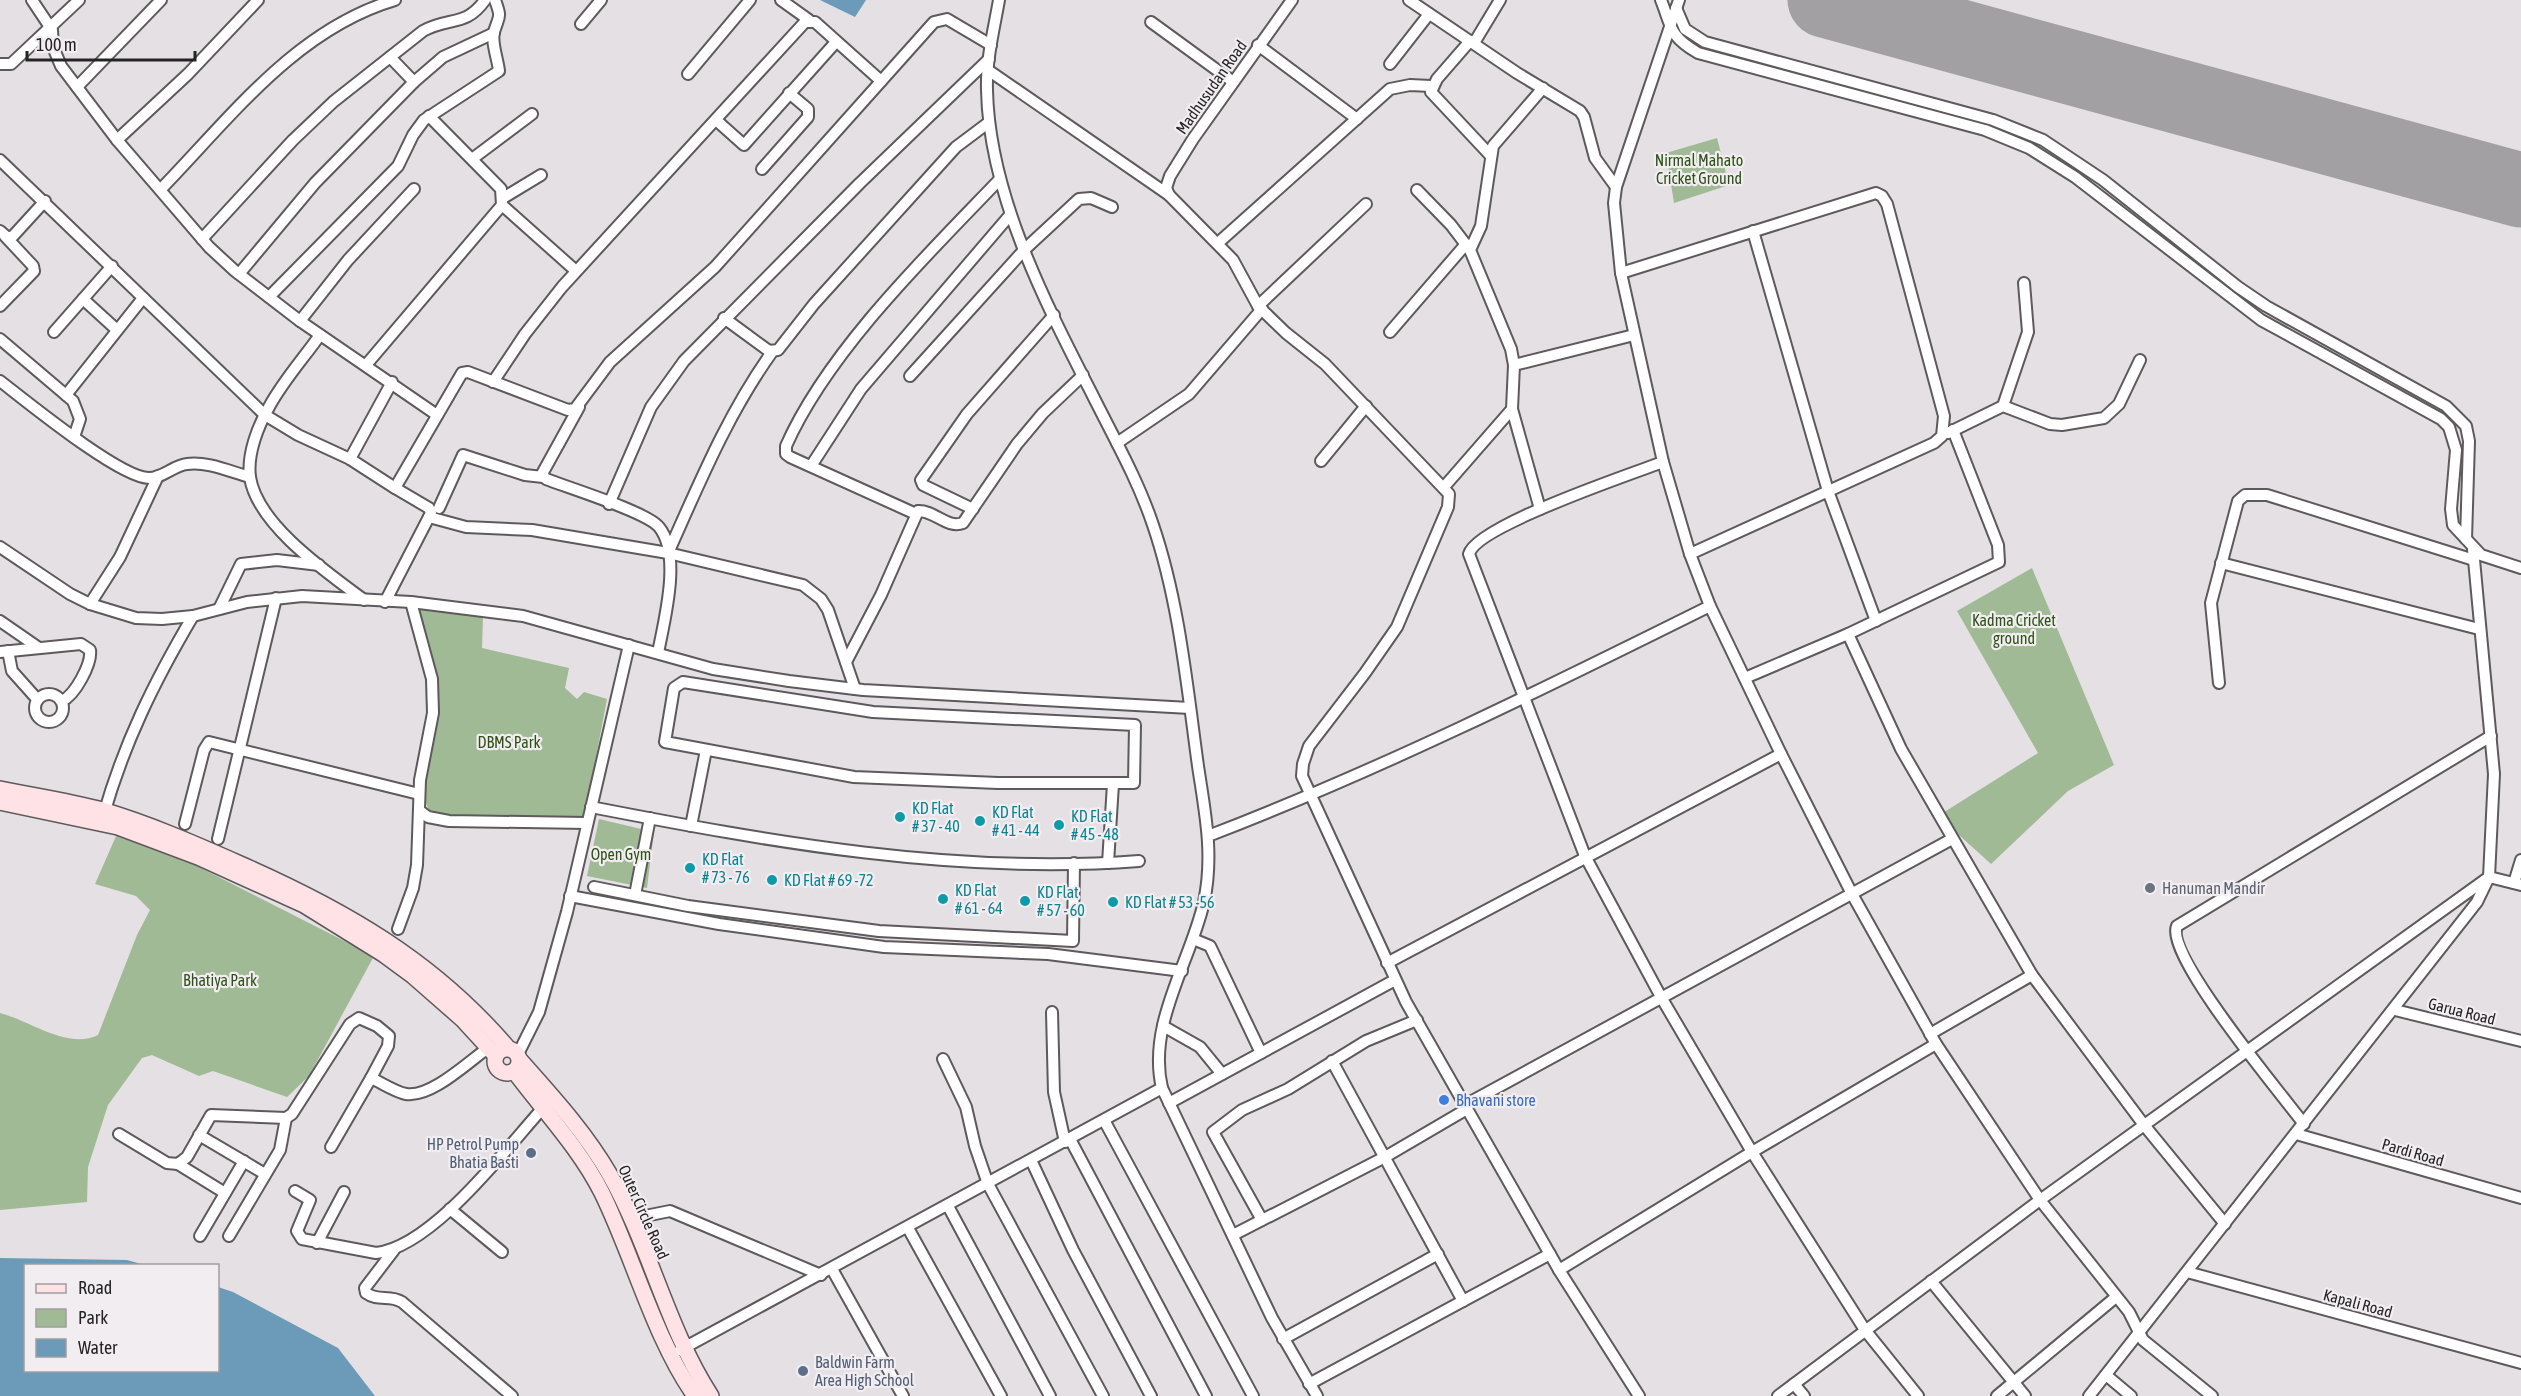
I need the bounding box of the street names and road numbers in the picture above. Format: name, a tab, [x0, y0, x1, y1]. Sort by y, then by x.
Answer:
street label: Madhusudan Road	[1172, 37, 1250, 137]
street label: Garua Road	[2427, 994, 2497, 1028]
street label: Pardi Road	[2380, 1135, 2446, 1169]
street label: Outer Circle Road	[615, 1162, 673, 1262]
street label: Kapali Road	[2321, 1285, 2394, 1322]

